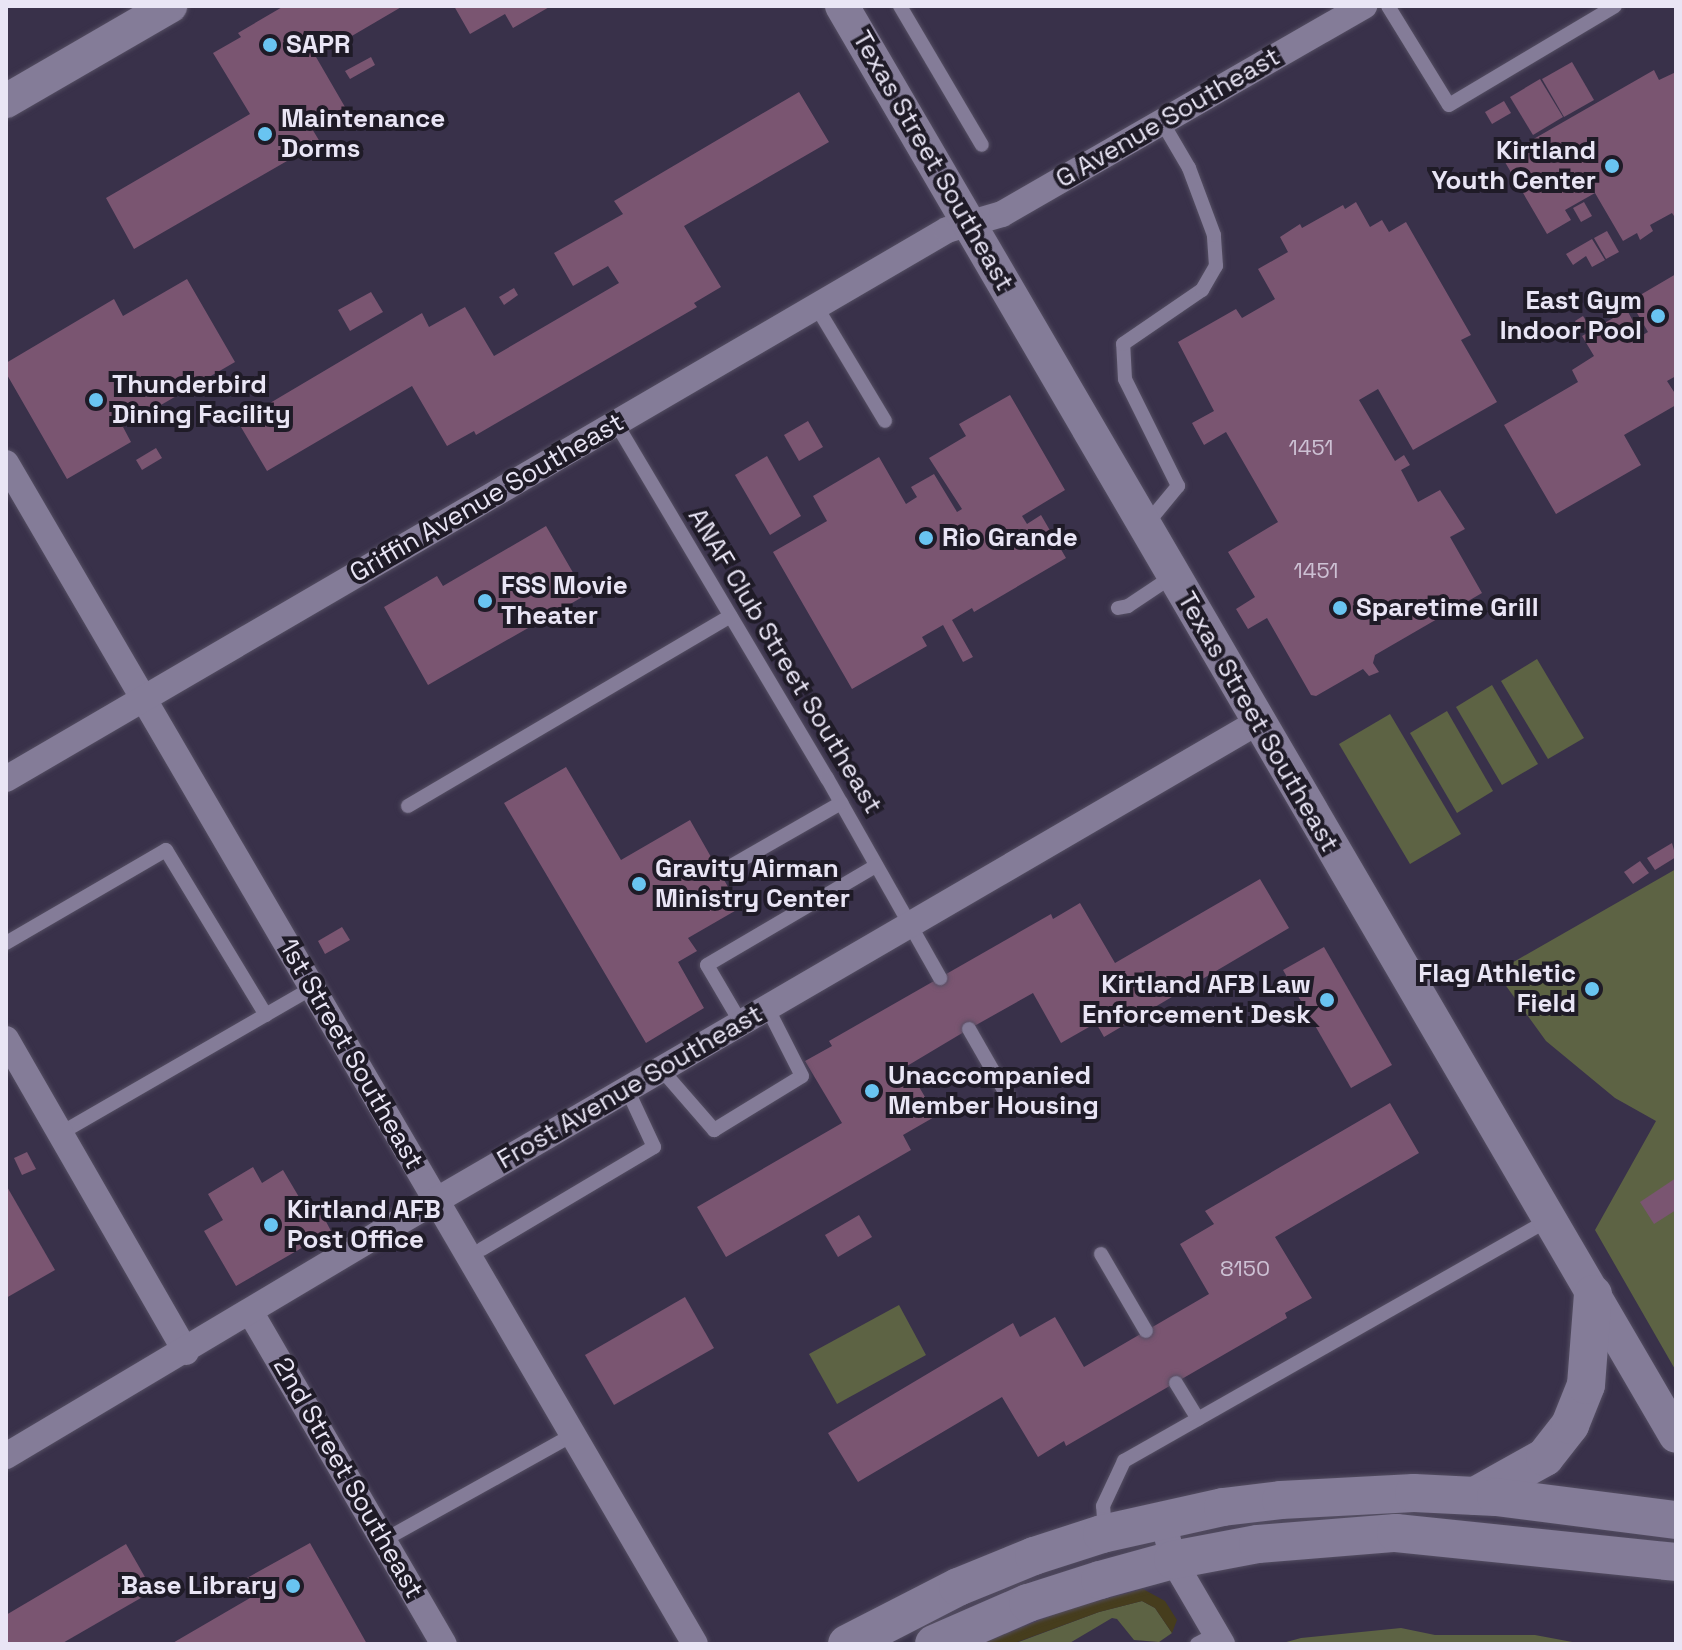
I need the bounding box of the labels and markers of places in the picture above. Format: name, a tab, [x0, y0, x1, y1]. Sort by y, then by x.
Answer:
place label: SAPR	[286, 29, 350, 61]
marker: SAPR	[261, 36, 279, 54]
place label: Maintenance Dorms	[281, 103, 445, 164]
marker: Maintenance Dorms	[256, 125, 274, 143]
place label: Kirtland Youth Center	[1432, 135, 1596, 196]
marker: Kirtland Youth Center	[1603, 157, 1621, 175]
place label: East Gym Indoor Pool	[1500, 285, 1642, 346]
marker: East Gym Indoor Pool	[1649, 307, 1667, 325]
place label: Thunderbird Dining Facility	[112, 369, 291, 430]
marker: Thunderbird Dining Facility	[87, 391, 105, 409]
place label: Rio Grande	[942, 522, 1078, 554]
marker: Rio Grande	[917, 529, 935, 547]
place label: FSS Movie Theater	[501, 570, 628, 632]
marker: FSS Movie Theater	[476, 592, 494, 610]
place label: Sparetime Grill	[1356, 592, 1539, 624]
marker: Sparetime Grill	[1331, 599, 1349, 617]
place label: Gravity Airman Ministry Center	[655, 853, 850, 914]
marker: Gravity Airman Ministry Center	[630, 875, 648, 893]
place label: Flag Athletic Field	[1418, 958, 1576, 1020]
place label: Kirtland AFB Law Enforcement Desk	[1082, 969, 1311, 1030]
marker: Flag Athletic Field	[1583, 980, 1601, 998]
marker: Kirtland AFB Law Enforcement Desk	[1318, 991, 1336, 1009]
place label: Unaccompanied Member Housing	[888, 1060, 1099, 1122]
marker: Unaccompanied Member Housing	[863, 1082, 881, 1100]
place label: Kirtland AFB Post Office	[287, 1194, 441, 1256]
marker: Kirtland AFB Post Office	[262, 1216, 280, 1234]
place label: Base Library	[121, 1570, 277, 1602]
marker: Base Library	[284, 1577, 302, 1595]

